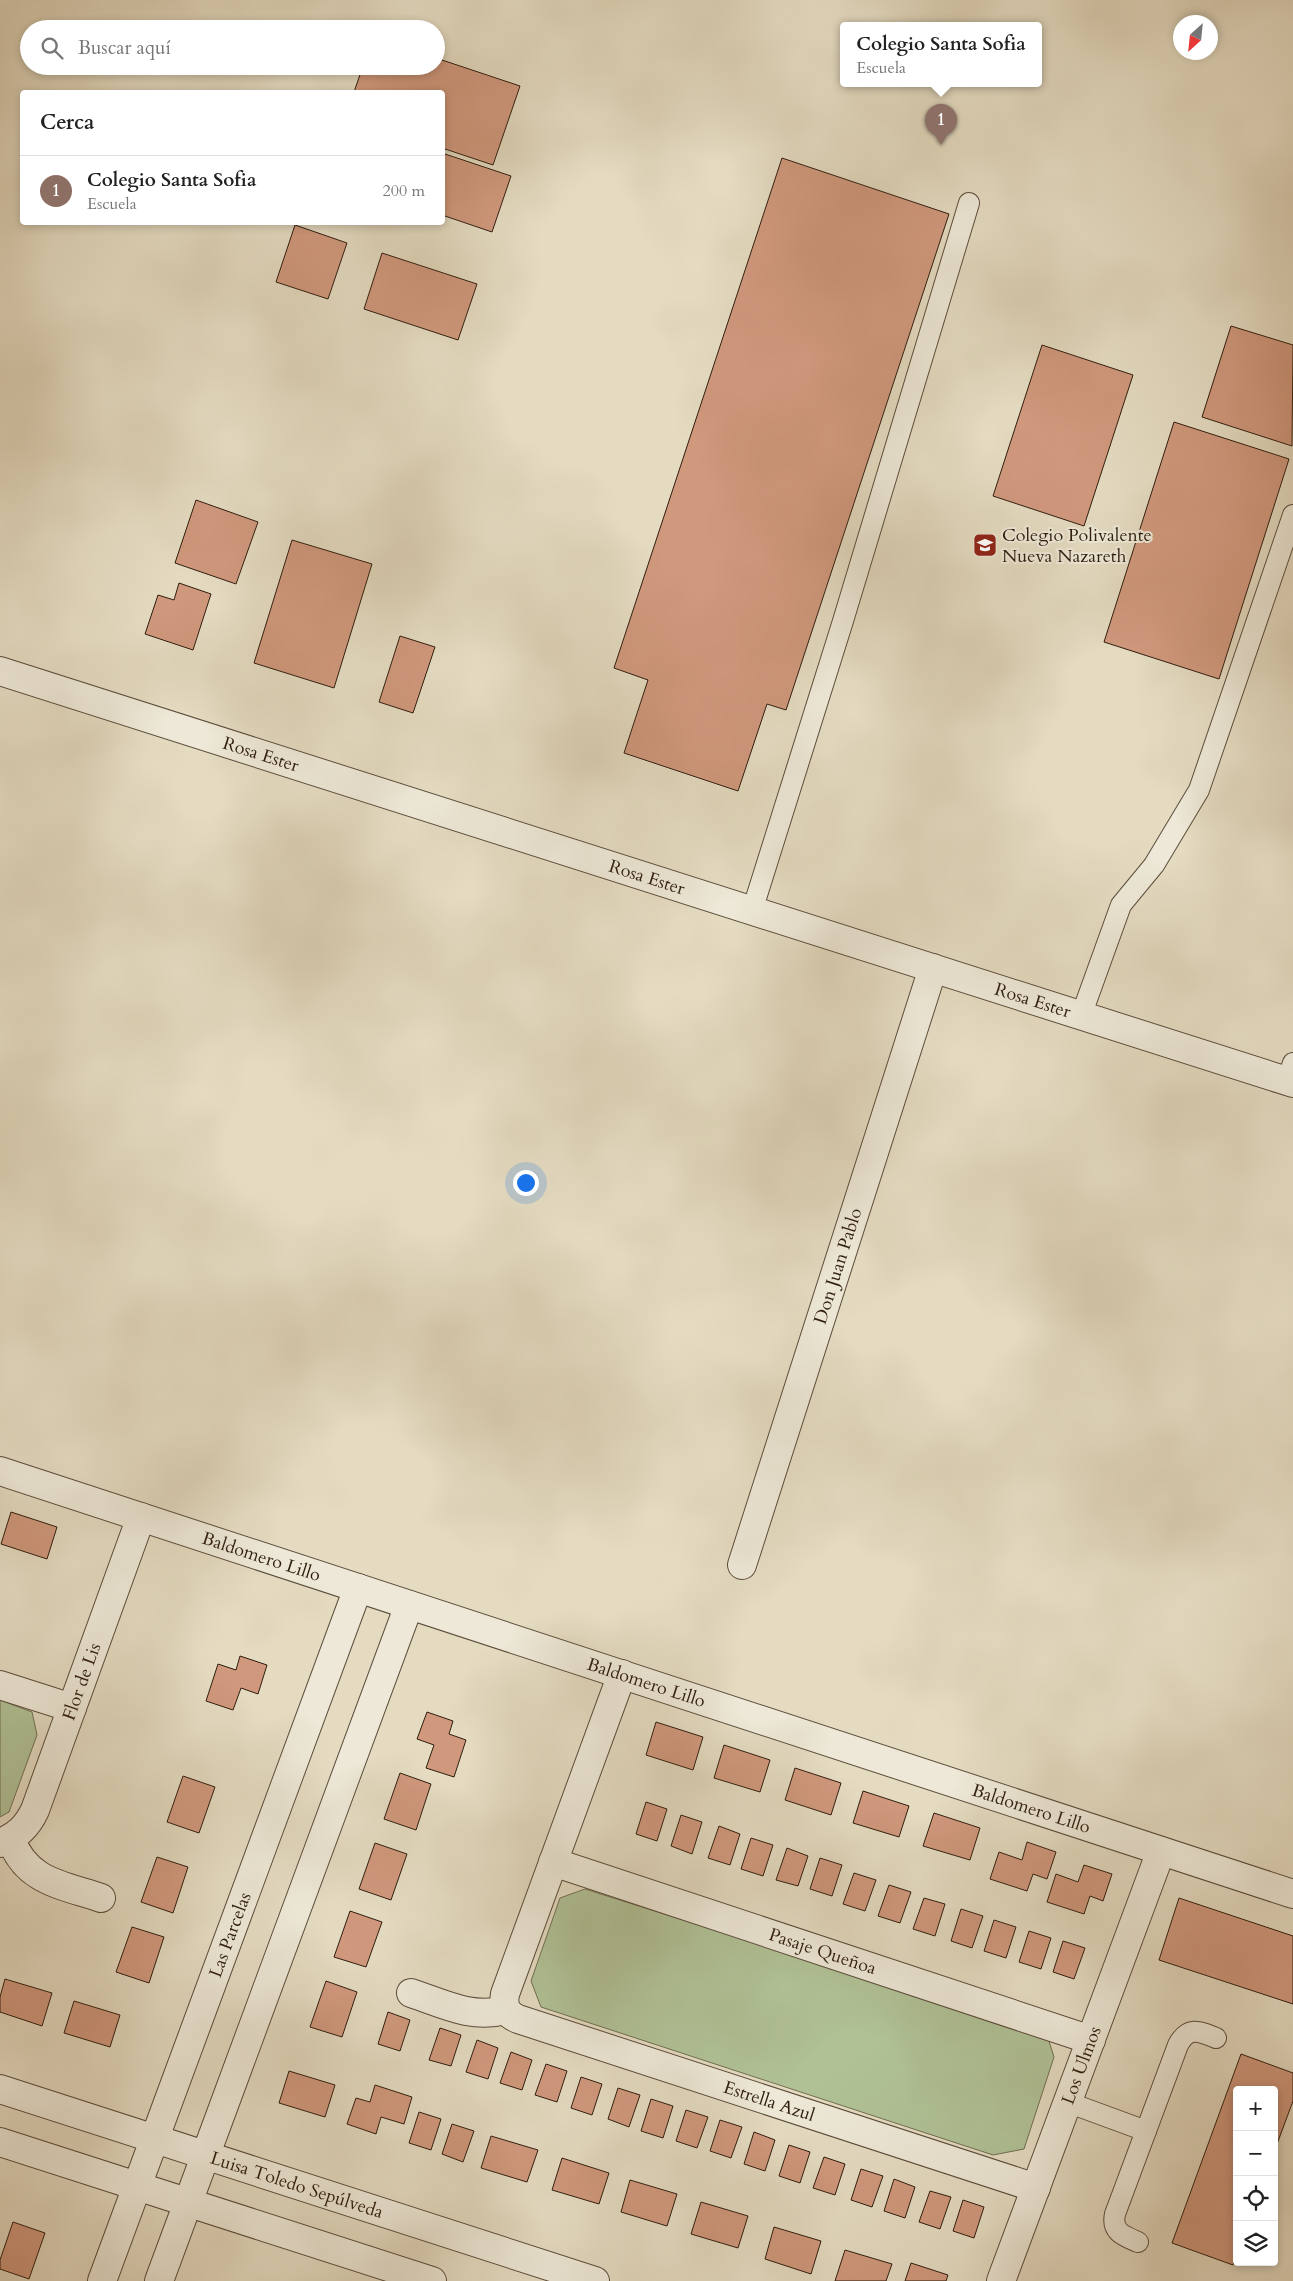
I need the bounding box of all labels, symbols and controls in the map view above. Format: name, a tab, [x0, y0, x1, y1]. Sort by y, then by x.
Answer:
north arrow	[1173, 15, 1218, 60]
search box	[20, 20, 445, 75]
popup	[840, 22, 1042, 87]
text: Colegio Santa Sofia	[856, 31, 1026, 57]
icon: search	[38, 34, 66, 62]
text: Buscar aquí	[78, 35, 171, 61]
text: Escuela	[856, 57, 906, 79]
pin: 1	[925, 104, 957, 145]
text: Cerca	[40, 108, 94, 137]
text: Colegio Santa Sofia	[87, 167, 256, 193]
text: 1	[52, 180, 60, 202]
text: 200 m	[383, 180, 425, 202]
text: Escuela	[87, 193, 137, 215]
place label: Colegio Polivalente Nueva Nazareth	[1002, 523, 1152, 569]
school or university icon: Colegio Polivalente Nueva Nazareth	[972, 532, 998, 558]
street label: Rosa Ester	[220, 731, 302, 779]
street label: Rosa Ester	[606, 854, 688, 902]
street label: Rosa Ester	[992, 977, 1074, 1025]
your location	[513, 1170, 539, 1196]
street label: Don Juan Pablo	[808, 1205, 869, 1327]
street label: Baldomero Lillo	[199, 1526, 324, 1588]
street label: Flor de Lis	[56, 1640, 107, 1724]
street label: Baldomero Lillo	[584, 1652, 709, 1714]
street label: Baldomero Lillo	[969, 1778, 1094, 1840]
street label: Las Parcelas	[203, 1889, 258, 1981]
street label: Pasaje Queñoa	[766, 1922, 880, 1981]
street label: Los Ulmos	[1056, 2023, 1108, 2108]
street label: Estrella Azul	[720, 2075, 818, 2128]
map controls	[1233, 2086, 1278, 2266]
button: +	[1233, 2086, 1278, 2131]
button: −	[1233, 2131, 1278, 2176]
street label: Luisa Toledo Sepúlveda	[207, 2146, 387, 2225]
button: locate	[1233, 2176, 1278, 2221]
button: layers	[1233, 2221, 1278, 2266]

